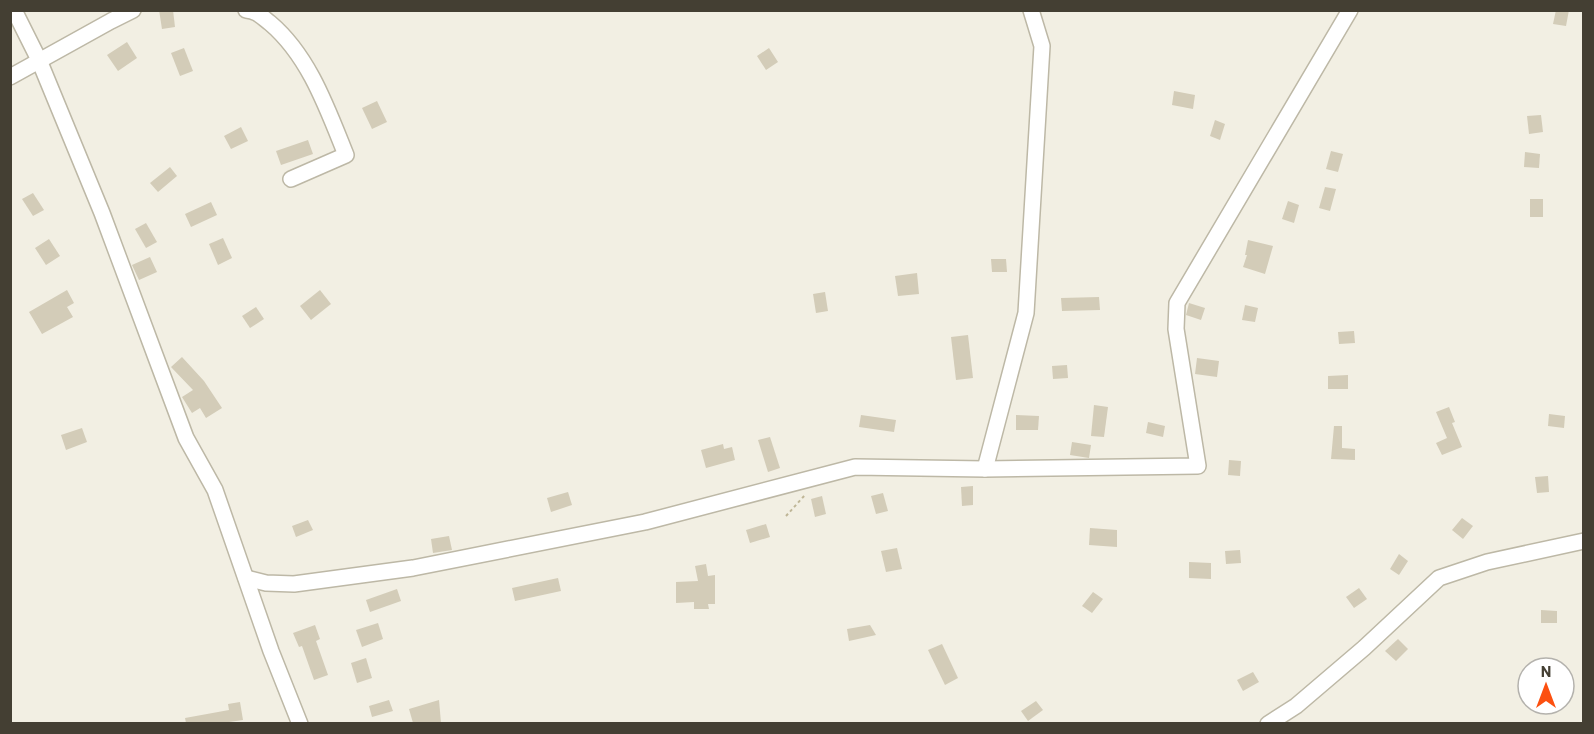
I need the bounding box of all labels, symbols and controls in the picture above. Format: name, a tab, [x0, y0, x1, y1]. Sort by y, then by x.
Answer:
north arrow	[1516, 656, 1576, 716]
text: N	[1541, 661, 1551, 680]

